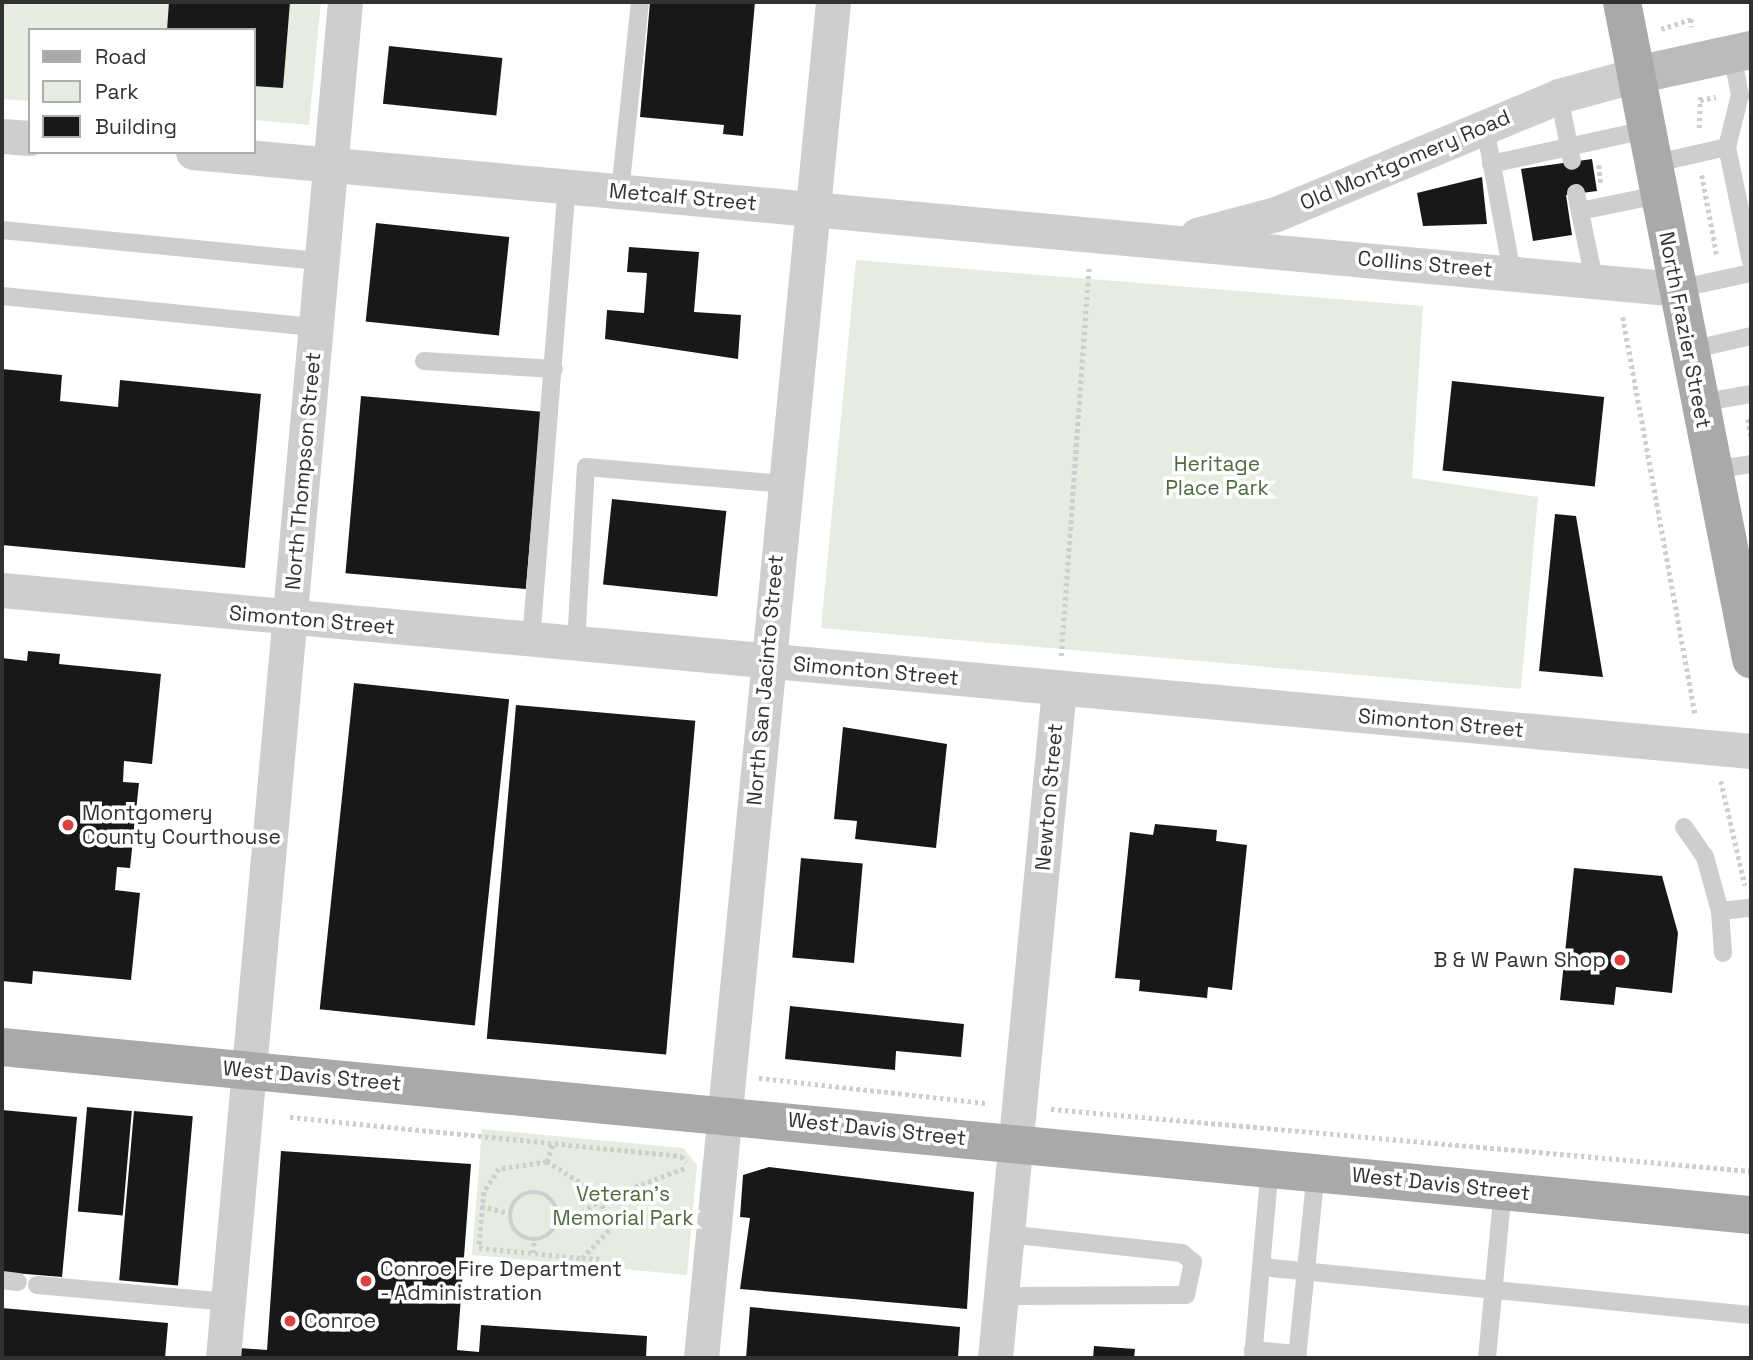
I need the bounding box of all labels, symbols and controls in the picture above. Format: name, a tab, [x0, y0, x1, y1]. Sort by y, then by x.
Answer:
legend	[28, 28, 256, 154]
text: Road	[95, 43, 147, 70]
text: Park	[95, 78, 139, 105]
street label: Old Montgomery Road	[1296, 104, 1514, 216]
text: Building	[95, 113, 177, 140]
street label: Metcalf Street	[608, 178, 758, 216]
street label: North Frazier Street	[1654, 230, 1716, 430]
street label: Collins Street	[1356, 246, 1494, 282]
street label: North Thompson Street	[280, 351, 326, 591]
park label: Heritage Place Park	[1165, 451, 1269, 501]
street label: North San Jacinto Street	[741, 553, 789, 807]
street label: Simonton Street	[228, 600, 396, 640]
street label: Simonton Street	[792, 651, 960, 691]
street label: Simonton Street	[1357, 703, 1525, 743]
street label: Newton Street	[1030, 722, 1068, 872]
place label: Montgomery County Courthouse	[82, 800, 281, 850]
marker: Montgomery County Courthouse	[60, 817, 76, 833]
place label: B & W Pawn Shop	[1433, 947, 1606, 973]
marker: B & W Pawn Shop	[1612, 952, 1628, 968]
street label: West Davis Street	[222, 1056, 402, 1096]
street label: West Davis Street	[787, 1107, 967, 1151]
street label: West Davis Street	[1351, 1162, 1531, 1206]
park label: Veteran's Memorial Park	[553, 1181, 693, 1231]
place label: Conroe Fire Department - Administration	[380, 1256, 622, 1306]
marker: Conroe Fire Department - Administration	[358, 1273, 374, 1289]
place label: Conroe	[304, 1308, 376, 1334]
marker: Conroe	[282, 1313, 298, 1329]

